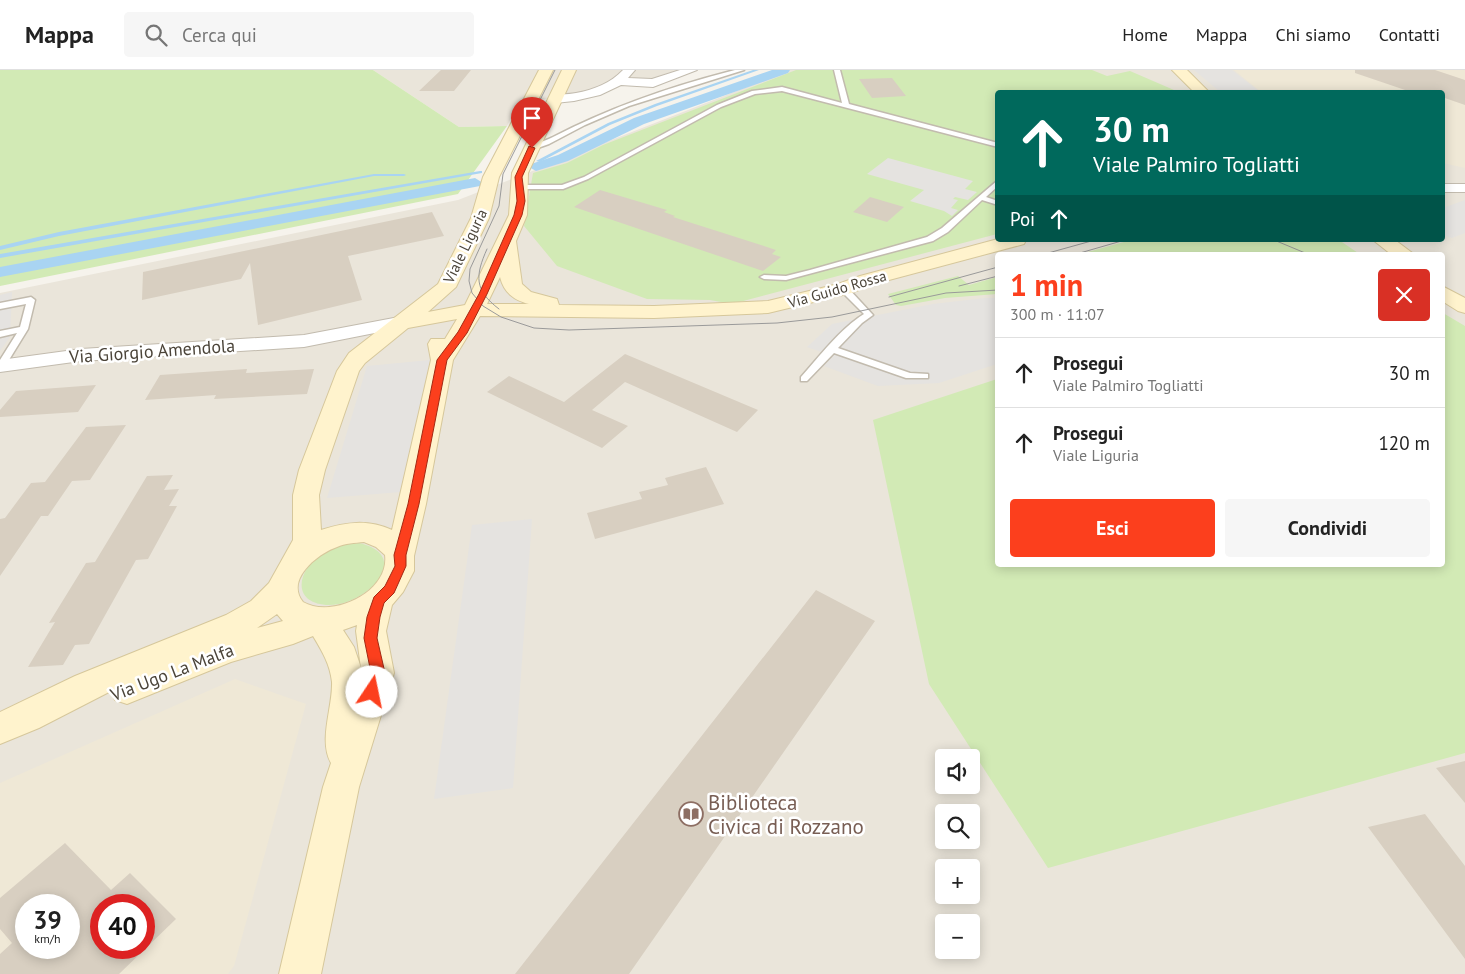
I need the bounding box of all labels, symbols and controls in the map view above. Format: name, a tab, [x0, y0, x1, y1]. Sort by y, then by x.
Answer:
search box	[124, 12, 474, 57]
text: Mappa	[25, 19, 94, 50]
icon: search	[142, 21, 170, 49]
text: Cerca qui	[182, 23, 257, 47]
text: Home	[1122, 23, 1168, 46]
text: Mappa	[1196, 23, 1247, 46]
text: Chi siamo	[1275, 23, 1351, 46]
text: Contatti	[1379, 23, 1440, 46]
pin	[511, 97, 553, 148]
icon: arrive	[518, 104, 546, 132]
text: 30 m	[1093, 106, 1170, 152]
icon: ahead	[1010, 110, 1075, 175]
text: Viale Palmiro Togliatti	[1093, 150, 1300, 178]
icon: ahead	[1045, 205, 1073, 233]
street label: Viale Liguria	[438, 206, 491, 287]
text: Poi	[1010, 207, 1035, 231]
text: 1 min	[1010, 265, 1083, 304]
street label: Via Guido Rossa	[785, 266, 889, 312]
button: close	[1378, 269, 1430, 321]
text: 300 m · 11:07	[1010, 304, 1105, 324]
street label: Via Giorgio Amendola	[67, 334, 236, 368]
text: Prosegui	[1053, 351, 1123, 375]
icon: ahead	[1010, 359, 1038, 387]
text: 30 m	[1389, 361, 1430, 385]
text: Viale Palmiro Togliatti	[1053, 375, 1203, 395]
text: Prosegui	[1053, 421, 1123, 445]
icon: ahead	[1010, 429, 1038, 457]
text: 120 m	[1378, 431, 1430, 455]
text: Viale Liguria	[1053, 445, 1139, 465]
button: Esci	[1010, 499, 1215, 557]
button: Condividi	[1225, 499, 1430, 557]
street label: Via Ugo La Malfa	[106, 638, 237, 706]
position arrow	[345, 665, 397, 717]
map controls	[935, 749, 980, 959]
button: sound	[935, 749, 980, 794]
place label: Biblioteca Civica di Rozzano	[708, 789, 864, 840]
library icon: Biblioteca Civica di Rozzano	[678, 801, 704, 827]
button: search	[935, 804, 980, 849]
button: +	[935, 859, 980, 904]
speed limit sign: 40	[90, 894, 155, 959]
text: 39	[33, 904, 62, 936]
button: −	[935, 914, 980, 959]
text: km/h	[34, 931, 61, 946]

